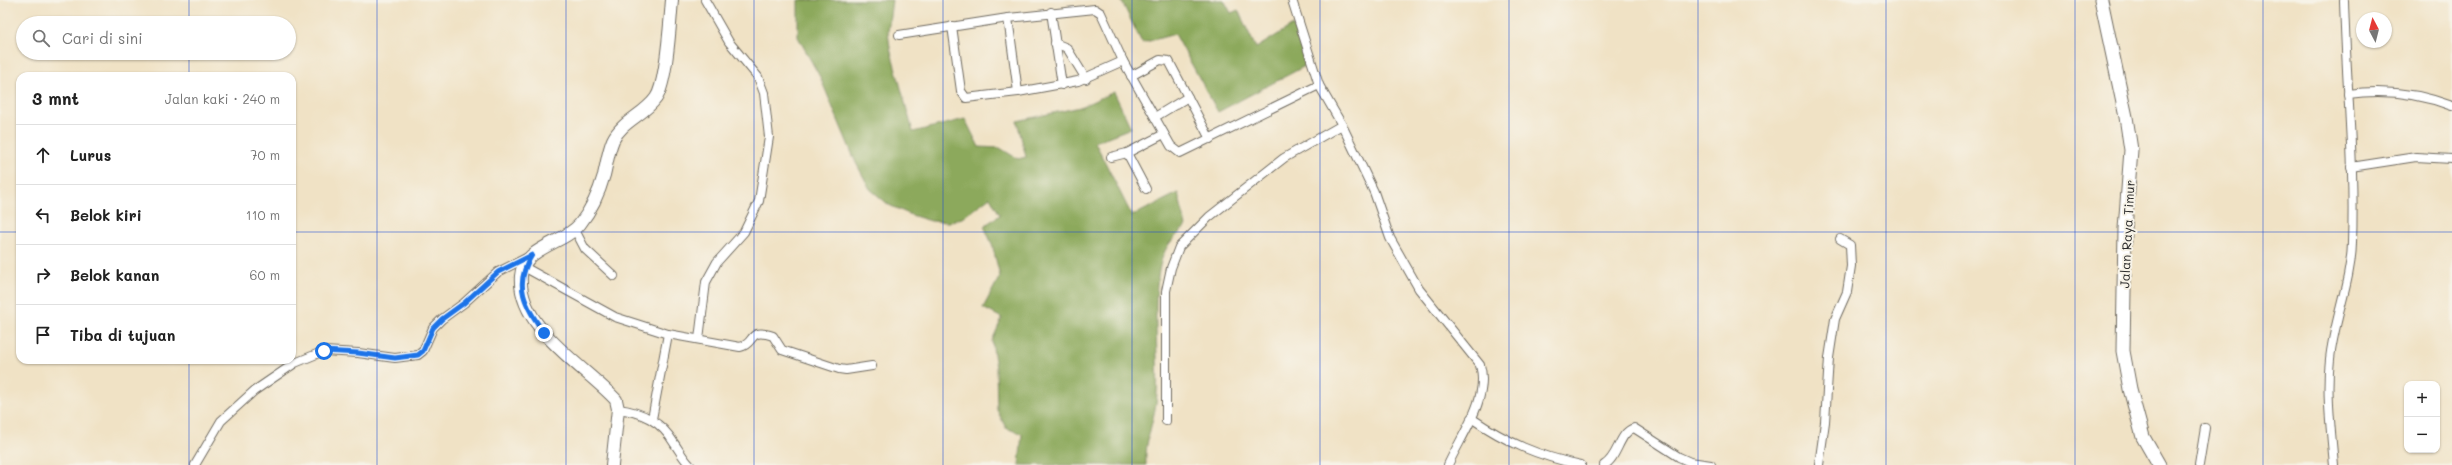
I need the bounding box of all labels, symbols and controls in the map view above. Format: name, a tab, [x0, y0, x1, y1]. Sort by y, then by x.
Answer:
north arrow	[2356, 12, 2392, 48]
search box	[16, 16, 296, 60]
icon: search	[30, 27, 52, 49]
text: Cari di sini	[62, 28, 143, 48]
text: 3 mnt	[32, 87, 79, 109]
text: Jalan kaki · 240 m	[165, 90, 280, 107]
icon: ahead	[32, 144, 54, 166]
text: Lurus	[70, 145, 111, 165]
text: 70 m	[250, 146, 280, 163]
street label: Jalan Raya Timur	[2115, 179, 2138, 289]
icon: left	[32, 204, 54, 226]
text: Belok kiri	[70, 205, 142, 225]
text: 110 m	[246, 206, 280, 223]
icon: right	[32, 264, 54, 286]
text: Belok kanan	[70, 265, 159, 285]
text: 60 m	[250, 266, 280, 283]
icon: arrive	[32, 324, 54, 346]
route end	[535, 324, 553, 342]
text: Tiba di tujuan	[70, 325, 175, 345]
route start	[315, 342, 333, 360]
map controls	[2404, 381, 2440, 453]
button: +	[2404, 381, 2440, 417]
button: −	[2404, 417, 2440, 453]

